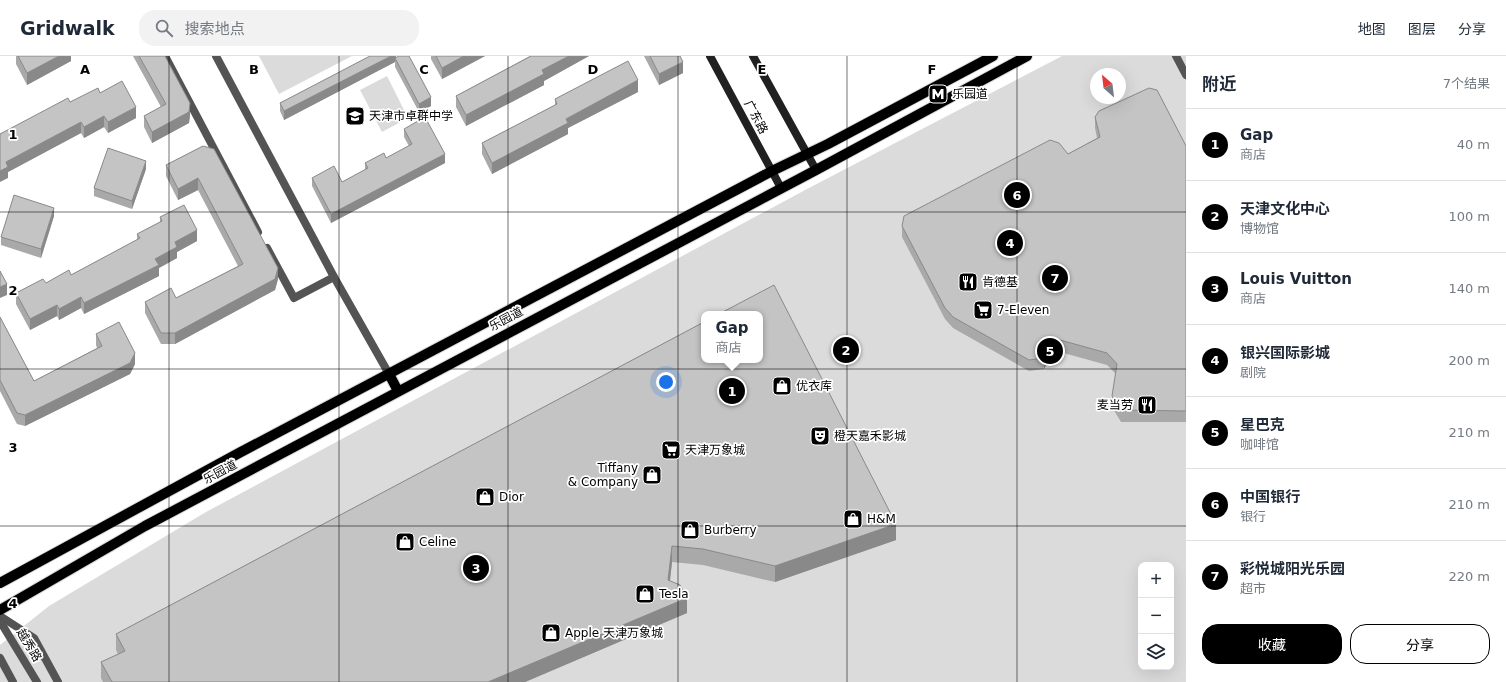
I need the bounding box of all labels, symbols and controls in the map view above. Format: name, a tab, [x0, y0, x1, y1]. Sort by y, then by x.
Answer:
search box	[139, 10, 419, 46]
text: Gridwalk	[20, 17, 115, 39]
icon: search	[153, 17, 175, 39]
text: 搜索地点	[185, 20, 245, 38]
text: 地图	[1358, 21, 1386, 37]
text: 图层	[1408, 21, 1436, 37]
text: 分享	[1458, 21, 1486, 37]
text: A	[80, 62, 90, 77]
text: B	[249, 62, 259, 77]
text: C	[419, 62, 429, 77]
text: D	[588, 62, 599, 77]
text: E	[758, 62, 766, 77]
text: F	[928, 62, 936, 77]
north arrow	[1090, 68, 1126, 104]
text: 附近	[1202, 74, 1236, 94]
text: 7个结果	[1443, 76, 1490, 91]
metro station icon: 乐园道	[927, 83, 949, 105]
place label: 乐园道	[952, 87, 988, 101]
street label: 广东路	[741, 98, 771, 136]
school or university icon: 天津市卓群中学	[344, 105, 366, 127]
place label: 天津市卓群中学	[369, 109, 453, 123]
text: Gap	[1240, 126, 1273, 144]
text: 1	[8, 127, 18, 142]
text: 1	[1210, 137, 1220, 152]
text: 40 m	[1457, 137, 1490, 152]
text: 商店	[1240, 147, 1266, 162]
pin: 6	[1004, 180, 1030, 210]
text: 天津文化中心	[1240, 200, 1330, 218]
text: 2	[1210, 209, 1220, 224]
text: 100 m	[1448, 209, 1490, 224]
text: 博物馆	[1240, 221, 1279, 236]
pin: 4	[997, 228, 1023, 258]
pin: 7	[1042, 263, 1068, 293]
text: Louis Vuitton	[1240, 270, 1352, 288]
restaurant icon: 肯德基	[957, 271, 979, 293]
place label: 肯德基	[982, 275, 1018, 289]
text: 3	[1210, 281, 1220, 296]
text: 140 m	[1448, 281, 1490, 296]
text: 2	[8, 283, 18, 298]
text: 商店	[1240, 291, 1266, 306]
supermarket icon: 7-Eleven	[972, 299, 994, 321]
place label: 7-Eleven	[997, 303, 1049, 317]
street label: 乐园道	[487, 304, 525, 334]
popup	[701, 311, 763, 363]
text: Gap	[715, 319, 749, 337]
pin: 2	[833, 335, 859, 365]
pin: 5	[1037, 336, 1063, 366]
text: 商店	[715, 340, 741, 355]
text: 银兴国际影城	[1240, 344, 1330, 362]
text: 4	[1210, 353, 1220, 368]
text: 200 m	[1448, 353, 1490, 368]
text: 剧院	[1240, 365, 1266, 380]
your location	[656, 372, 676, 392]
shop icon: 优衣库	[771, 375, 793, 397]
pin: 1	[719, 376, 745, 406]
place label: 优衣库	[796, 379, 832, 393]
restaurant icon: 麦当劳	[1136, 394, 1158, 416]
place label: 麦当劳	[1097, 398, 1133, 412]
text: 星巴克	[1240, 416, 1285, 434]
theatre icon: 橙天嘉禾影城	[809, 425, 831, 447]
text: 5	[1210, 425, 1220, 440]
text: 210 m	[1448, 425, 1490, 440]
place label: 橙天嘉禾影城	[834, 429, 906, 443]
text: 咖啡馆	[1240, 437, 1279, 452]
supermarket icon: 天津万象城	[660, 439, 682, 461]
text: 3	[8, 440, 18, 455]
place label: 天津万象城	[685, 443, 745, 457]
street label: 乐园道	[201, 457, 239, 487]
place label: Tiffany & Company	[568, 461, 638, 489]
shop icon: Tiffany & Company	[641, 464, 663, 486]
shop icon: Dior	[474, 486, 496, 508]
text: 中国银行	[1240, 488, 1300, 506]
place label: Dior	[499, 490, 524, 504]
text: 6	[1210, 497, 1220, 512]
text: 210 m	[1448, 497, 1490, 512]
shop icon: H&M	[842, 508, 864, 530]
text: 银行	[1240, 509, 1266, 524]
place label: H&M	[867, 512, 896, 526]
shop icon: Burberry	[679, 519, 701, 541]
place label: Burberry	[704, 523, 757, 537]
shop icon: Celine	[394, 531, 416, 553]
place label: Celine	[419, 535, 456, 549]
pin: 3	[463, 553, 489, 583]
text: 彩悦城阳光乐园	[1240, 560, 1345, 578]
map controls	[1138, 562, 1174, 670]
button: +	[1138, 562, 1174, 598]
text: 7	[1210, 569, 1220, 584]
text: 220 m	[1448, 569, 1490, 584]
text: 超市	[1240, 581, 1266, 596]
shop icon: Tesla	[634, 583, 656, 605]
place label: Tesla	[658, 587, 689, 601]
text: 4	[8, 596, 18, 611]
button: −	[1138, 598, 1174, 634]
shop icon: Apple 天津万象城	[540, 622, 562, 644]
button: 收藏	[1202, 624, 1342, 664]
button: 分享	[1350, 624, 1490, 664]
street label: 越秀路	[14, 626, 44, 664]
place label: Apple 天津万象城	[565, 626, 663, 640]
button: layers	[1138, 634, 1174, 670]

